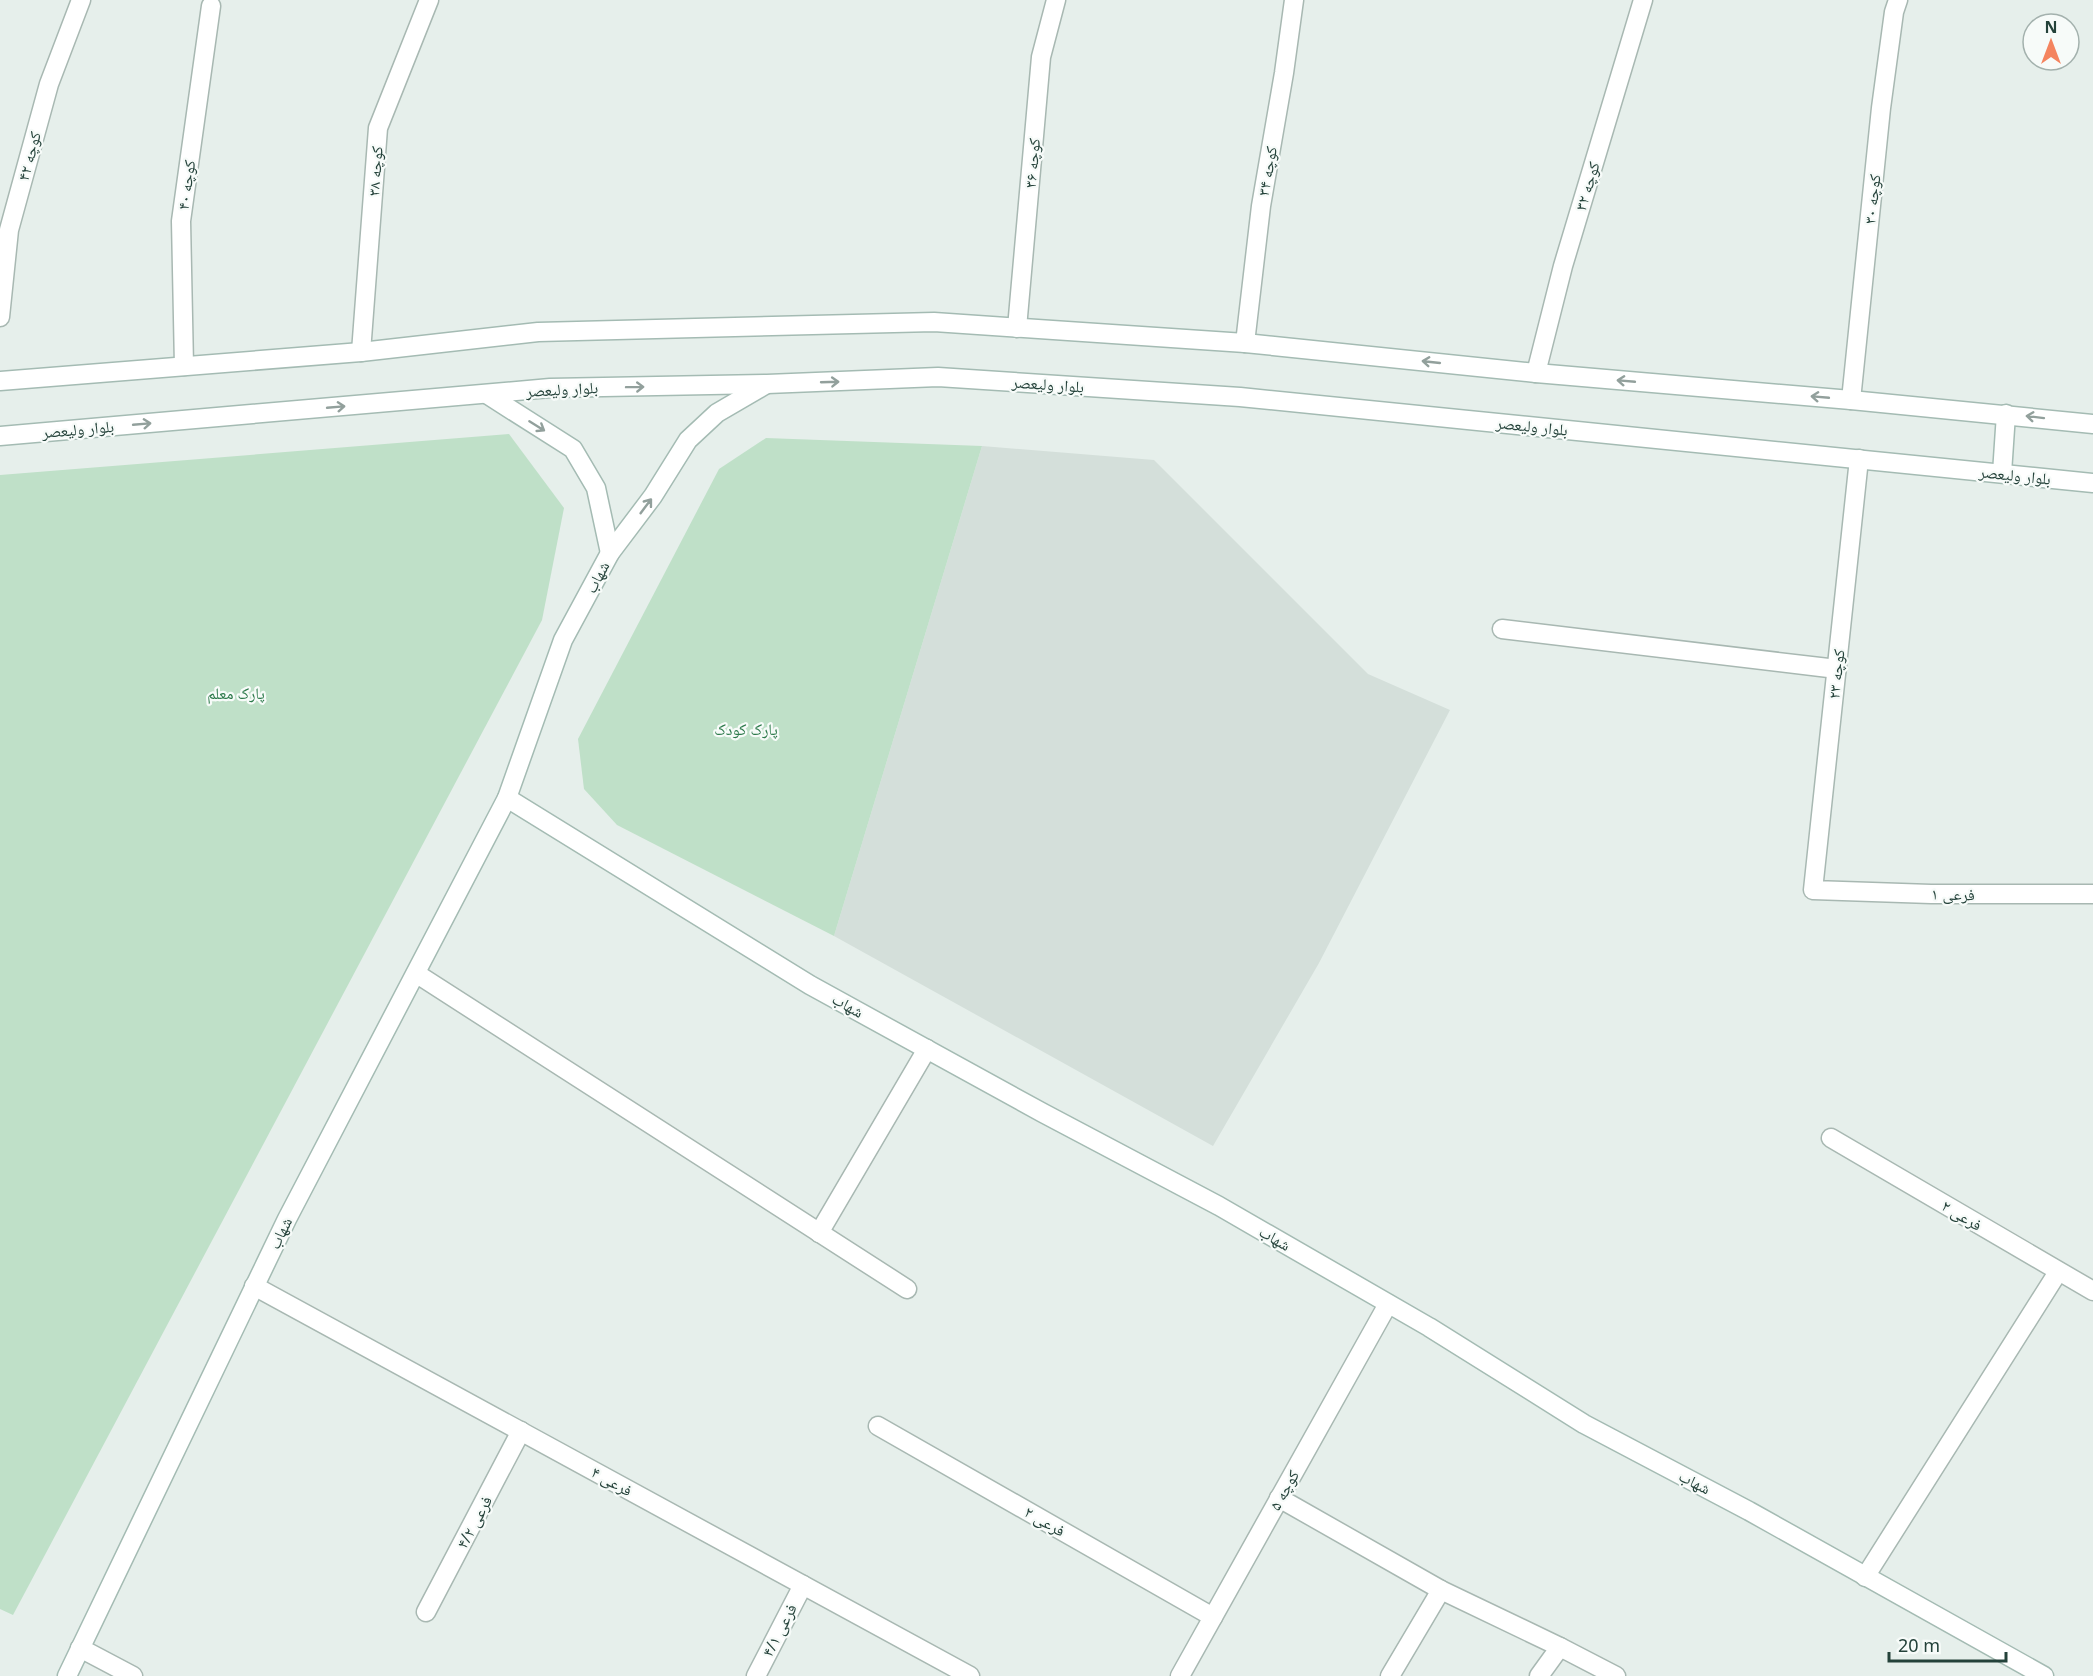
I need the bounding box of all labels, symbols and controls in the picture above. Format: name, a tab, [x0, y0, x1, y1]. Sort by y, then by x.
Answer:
north arrow	[2021, 12, 2081, 72]
text: N	[2044, 16, 2058, 38]
street label: کوچه ۴۲	[12, 129, 46, 183]
street label: ۳۶ کوچه	[1019, 137, 1045, 189]
street label: کوچه ۳۴	[1252, 144, 1282, 198]
street label: کوچه ۳۸	[362, 145, 388, 197]
street label: کوچه ۴۰	[172, 158, 200, 211]
street label: کوچه ۳۲	[1569, 159, 1605, 213]
street label: کوچه ۳۰	[1858, 173, 1886, 225]
one-way arrow	[1422, 357, 1442, 368]
street label: بلوار ولیعصر	[1010, 370, 1085, 397]
one-way arrow	[1616, 375, 1636, 386]
street label: بلوار ولیعصر	[524, 376, 599, 402]
one-way arrow	[820, 376, 840, 387]
one-way arrow	[625, 381, 645, 392]
one-way arrow	[1810, 391, 1830, 402]
one-way arrow	[326, 401, 346, 412]
street label: بلوار ولیعصر	[1494, 411, 1569, 441]
one-way arrow	[2025, 412, 2045, 423]
street label: بلوار ولیعصر	[40, 415, 115, 443]
one-way arrow	[132, 418, 151, 429]
one-way arrow	[529, 420, 545, 432]
street label: بلوار ولیعصر	[1977, 460, 2052, 490]
one-way arrow	[639, 498, 652, 514]
street label: شهاب	[580, 557, 614, 597]
street label: کوچه ۲۳	[1822, 648, 1850, 700]
park label: پارک معلم	[207, 682, 265, 704]
park label: پارک کودک	[714, 718, 778, 740]
street label: فرعی ۱	[1931, 883, 1975, 905]
street label: شهاب	[828, 987, 868, 1023]
street label: فرعی ۲	[1938, 1194, 1986, 1236]
street label: شهاب	[263, 1213, 297, 1253]
street label: شهاب	[1255, 1220, 1295, 1256]
street label: فرعی ۴	[588, 1461, 636, 1501]
street label: شهاب	[1675, 1465, 1715, 1499]
street label: کوچه ۵	[1264, 1466, 1304, 1514]
street label: فرعی ۴/۲	[451, 1492, 497, 1552]
street label: فرعی ۲	[1021, 1501, 1069, 1541]
street label: فرعی ۴/۱	[756, 1600, 802, 1660]
scale bar	[1889, 1625, 2006, 1663]
text: 20 m	[1898, 1633, 1940, 1657]

